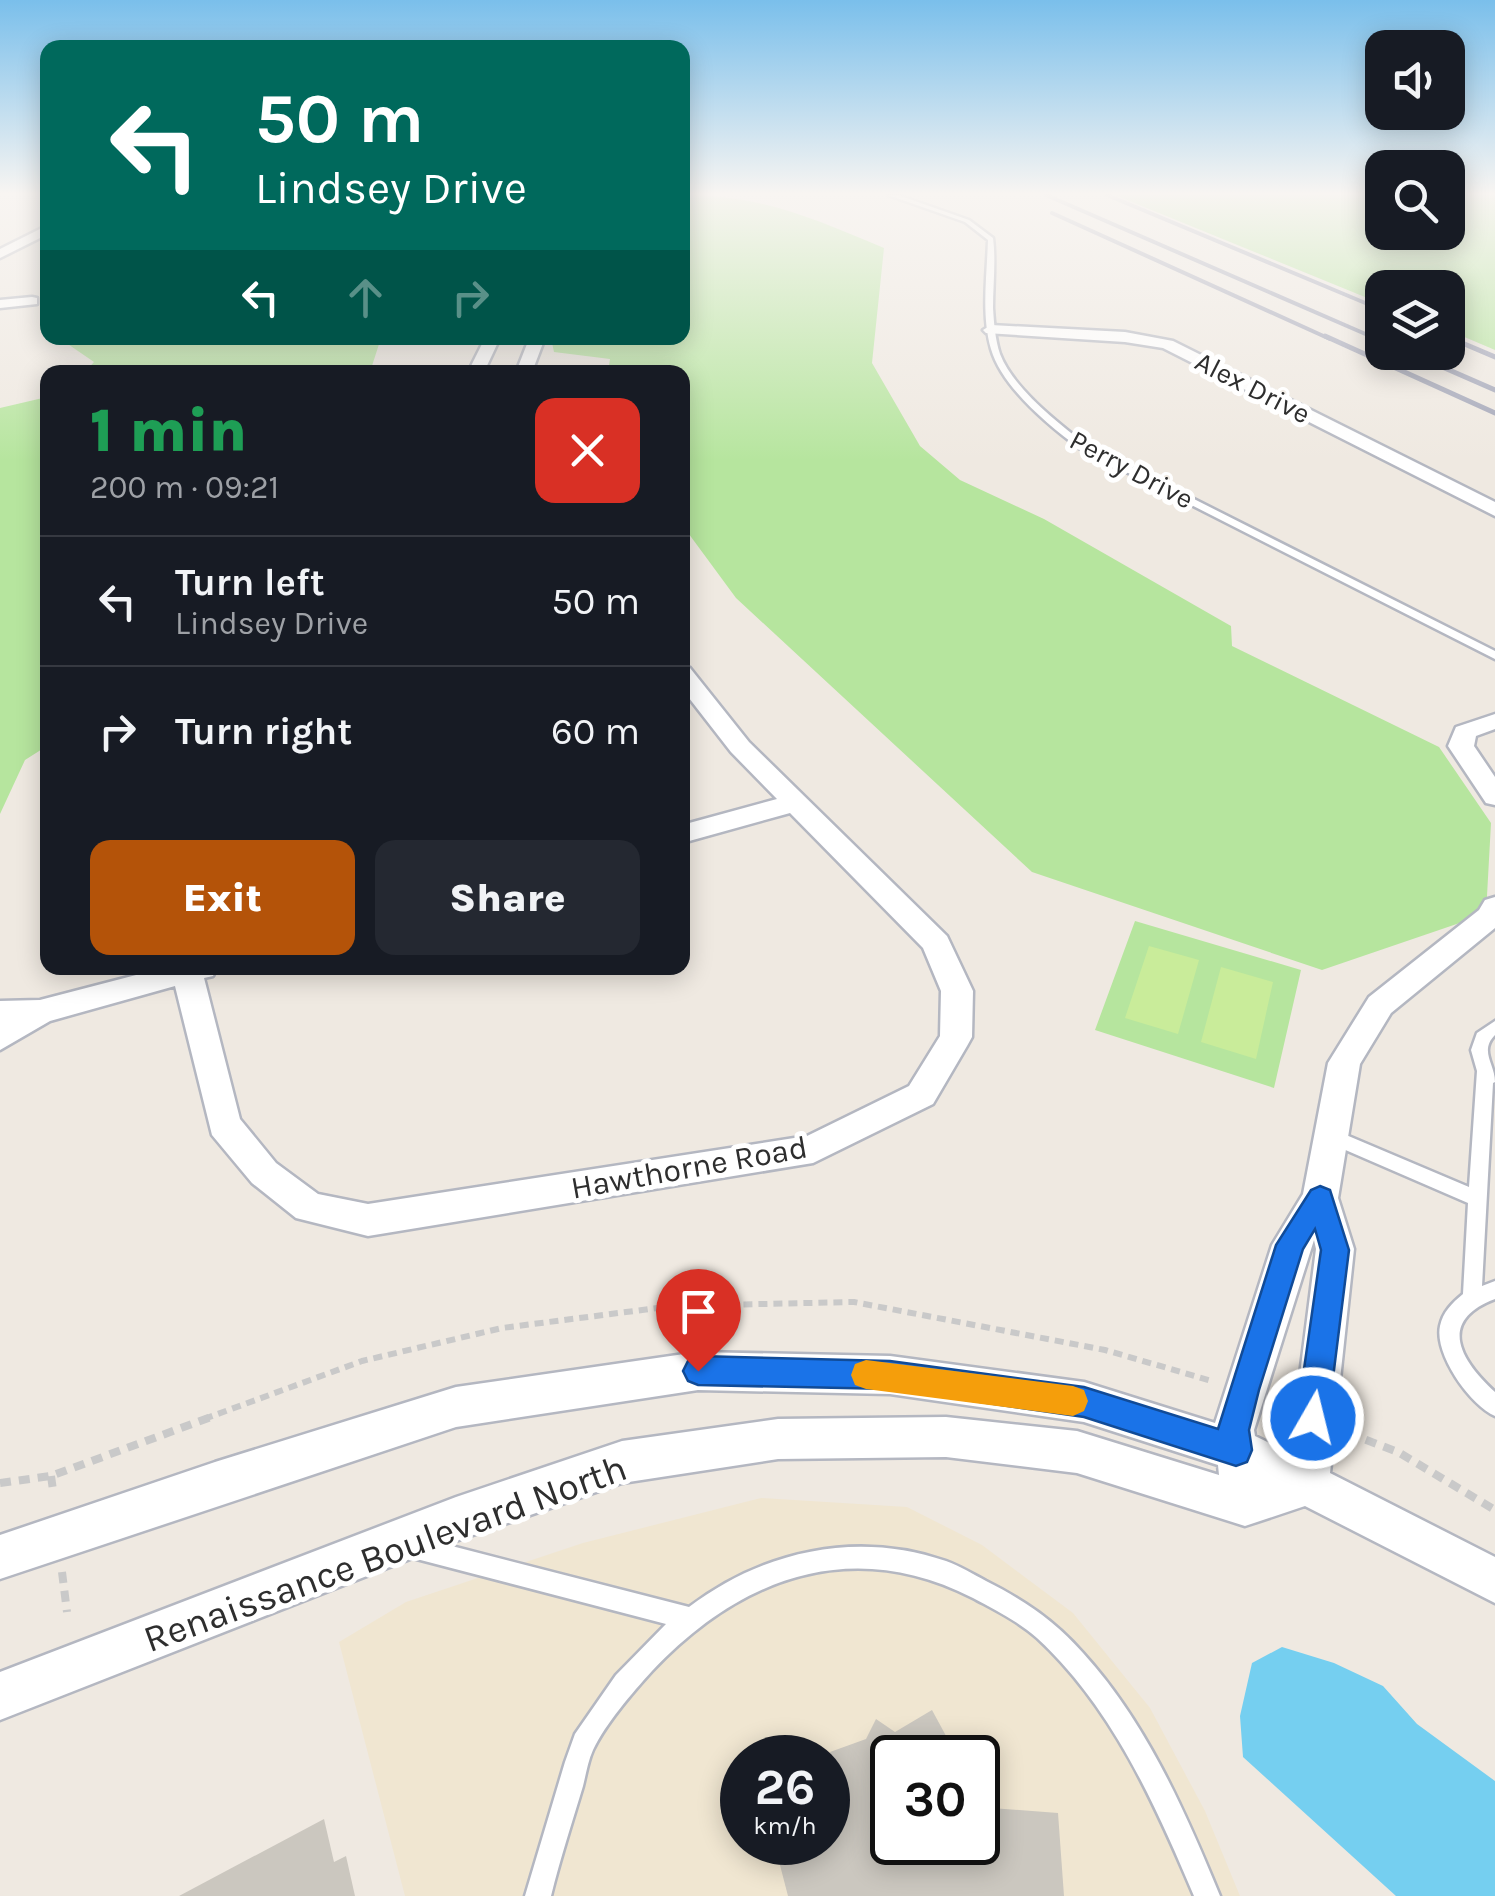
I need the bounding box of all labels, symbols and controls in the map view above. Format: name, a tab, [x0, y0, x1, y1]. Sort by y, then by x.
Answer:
map controls	[1365, 30, 1465, 370]
button: sound	[1365, 30, 1465, 130]
text: 50 m	[255, 78, 424, 160]
icon: left	[90, 80, 220, 210]
button: search	[1365, 150, 1465, 250]
text: Lindsey Drive	[255, 162, 527, 214]
icon: left	[233, 270, 288, 325]
icon: ahead	[338, 270, 393, 325]
icon: right	[443, 270, 498, 325]
button: layers	[1365, 270, 1465, 370]
street label: Alex Drive	[1190, 344, 1316, 430]
text: 1 min	[90, 396, 247, 466]
button: close	[535, 398, 640, 503]
street label: Perry Drive	[1064, 423, 1199, 516]
text: 200 m · 09:21	[90, 469, 279, 506]
text: Turn left	[175, 560, 325, 605]
icon: left	[90, 574, 145, 629]
text: 50 m	[551, 579, 640, 624]
text: Lindsey Drive	[175, 605, 368, 642]
icon: right	[90, 704, 145, 759]
text: Turn right	[175, 709, 352, 754]
text: 60 m	[551, 709, 640, 754]
button: Exit	[90, 840, 355, 955]
button: Share	[375, 840, 640, 955]
street label: Hawthorne Road	[568, 1128, 810, 1207]
pin	[656, 1269, 741, 1372]
icon: arrive	[671, 1284, 726, 1339]
position arrow	[1261, 1366, 1365, 1470]
street label: Renaissance Boulevard North	[138, 1445, 633, 1662]
speed limit sign: 30	[870, 1735, 1000, 1865]
text: 26	[755, 1758, 815, 1817]
text: km/h	[753, 1811, 817, 1840]

